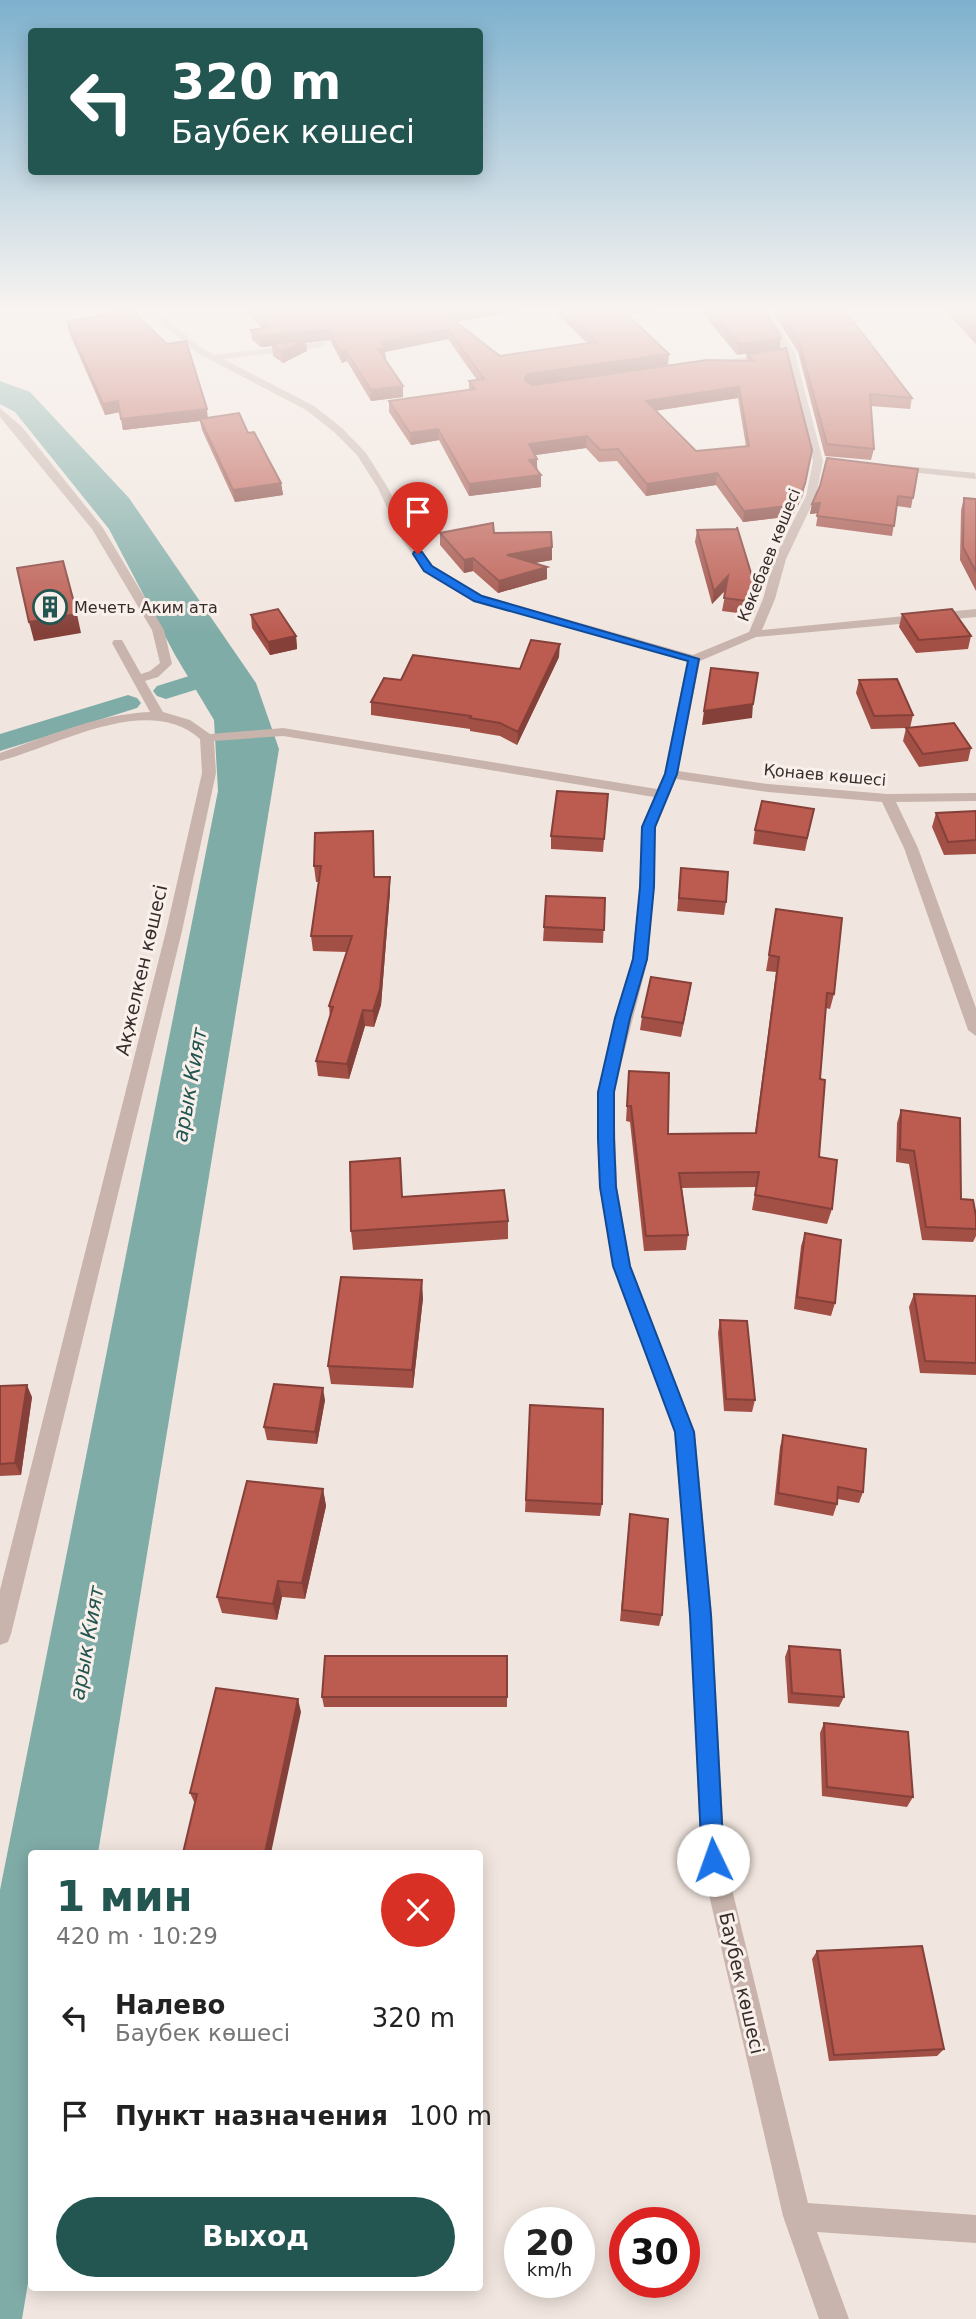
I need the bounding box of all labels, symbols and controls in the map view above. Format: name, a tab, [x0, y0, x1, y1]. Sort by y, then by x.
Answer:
text: 320 m	[171, 54, 341, 111]
icon: left	[56, 56, 147, 147]
text: Баубек көшесі	[171, 113, 415, 151]
pin	[388, 482, 448, 554]
street label: Көкебаев көшесі	[734, 486, 804, 624]
icon: arrive	[399, 493, 437, 531]
building icon: Мечеть Аким ата	[31, 588, 69, 626]
place label: Мечеть Аким ата	[74, 598, 218, 617]
street label: Қонаев көшесі	[763, 760, 887, 790]
street label: Ақжелкен көшесі	[111, 882, 171, 1058]
water label: арык Кият	[168, 1025, 212, 1144]
water label: арык Кият	[65, 1583, 109, 1702]
position arrow	[676, 1823, 750, 1897]
text: 1 мин	[56, 1872, 193, 1921]
button: close	[381, 1873, 455, 1947]
street label: Баубек көшесі	[715, 1910, 769, 2056]
text: 420 m · 10:29	[56, 1923, 218, 1949]
text: Налево	[115, 1990, 225, 2020]
icon: left	[56, 1999, 94, 2037]
text: 320 m	[372, 2003, 455, 2033]
text: Баубек көшесі	[115, 2020, 290, 2046]
icon: arrive	[56, 2097, 94, 2135]
text: Пункт назначения	[115, 2101, 388, 2131]
text: 100 m	[409, 2101, 492, 2131]
button: Выход	[56, 2197, 455, 2277]
speed limit sign: 30	[609, 2207, 700, 2298]
text: 20	[525, 2223, 574, 2263]
text: km/h	[527, 2259, 572, 2280]

